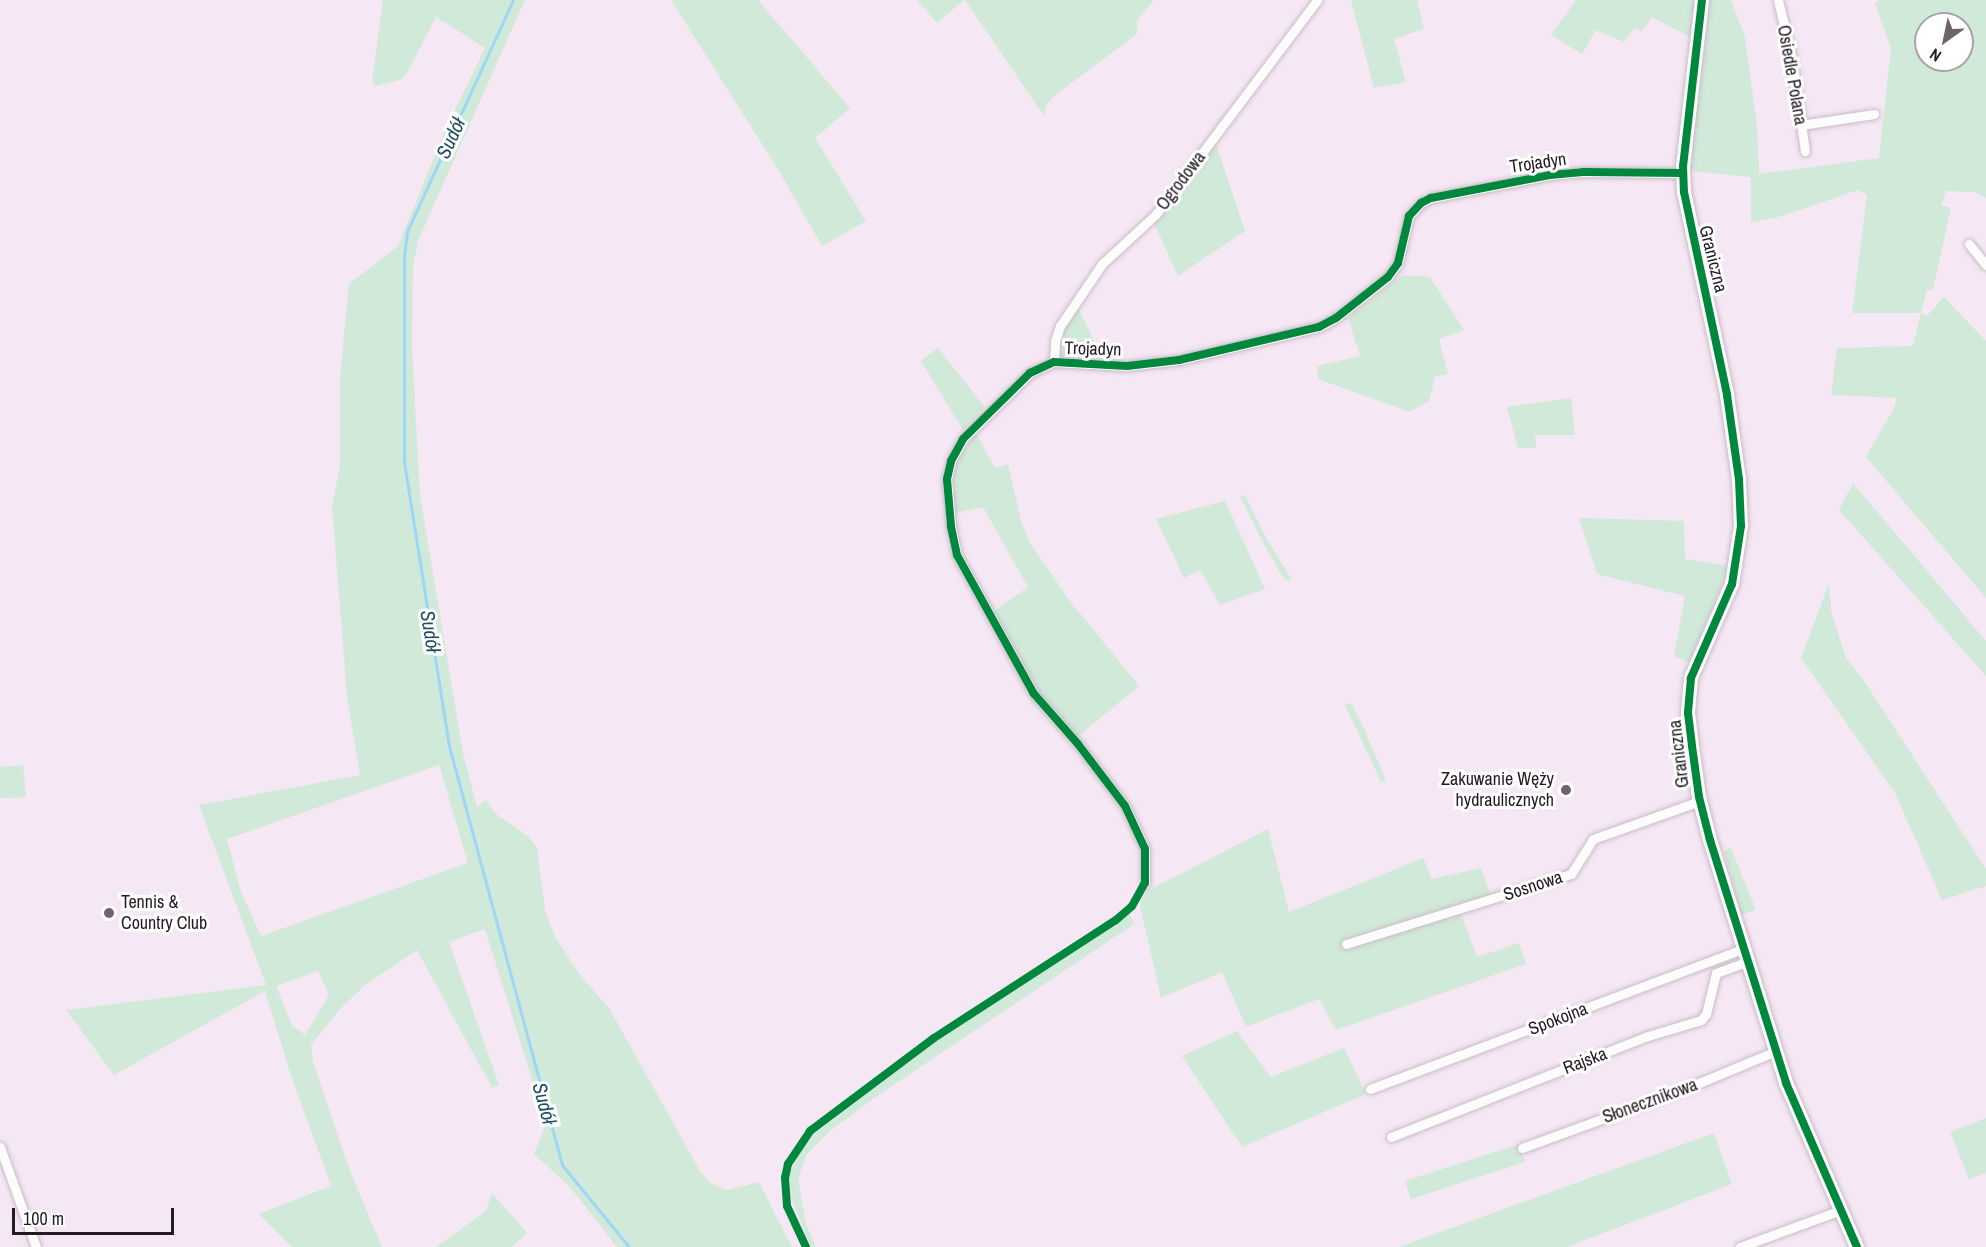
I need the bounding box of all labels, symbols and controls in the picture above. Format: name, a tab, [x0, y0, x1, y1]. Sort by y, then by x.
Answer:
north arrow	[1914, 12, 1974, 72]
street label: Osiedle Polana	[1773, 23, 1811, 127]
text: N	[1925, 44, 1945, 67]
water label: Sudół	[430, 114, 470, 162]
street label: Ogrodowa	[1152, 147, 1210, 215]
street label: Trojadyn	[1508, 148, 1568, 178]
street label: Graniczna	[1694, 223, 1732, 295]
street label: Trojadyn	[1064, 337, 1122, 361]
water label: Sudół	[416, 608, 446, 654]
street label: Graniczna	[1664, 719, 1694, 789]
place label: Zakuwanie Węży hydraulicznych	[1441, 769, 1554, 812]
marker: Zakuwanie Węży hydraulicznych	[1559, 783, 1573, 797]
street label: Sosnowa	[1501, 866, 1565, 906]
place label: Tennis & Country Club	[121, 892, 207, 934]
marker: Tennis & Country Club	[102, 906, 116, 920]
street label: Spokojna	[1525, 998, 1591, 1040]
street label: Rajska	[1560, 1043, 1610, 1079]
street label: Słonecznikowa	[1600, 1074, 1700, 1128]
water label: Sudół	[528, 1080, 562, 1126]
scale bar	[15, 1196, 177, 1234]
text: 100 m	[23, 1206, 64, 1231]

